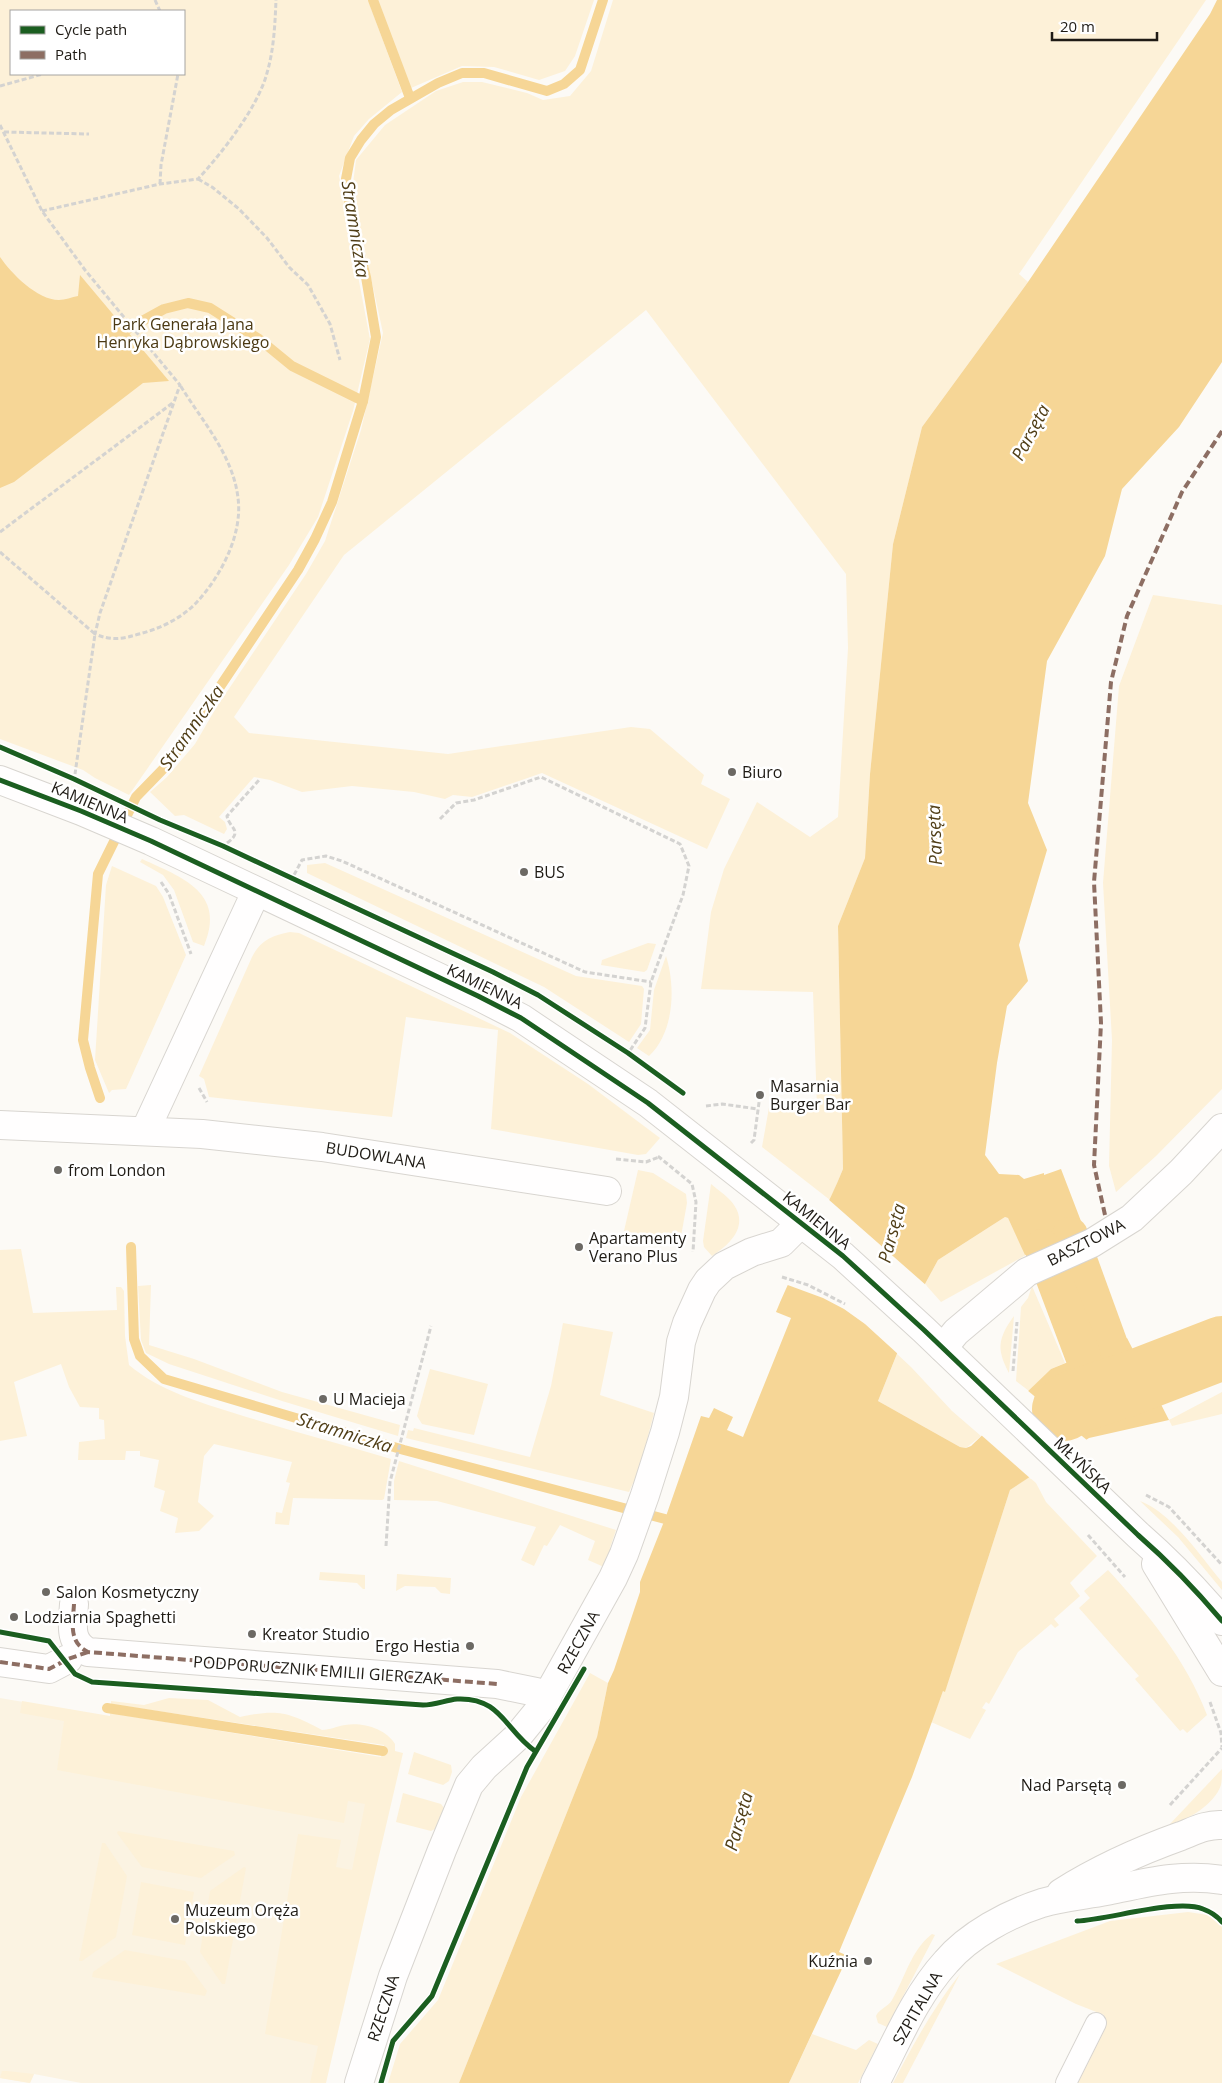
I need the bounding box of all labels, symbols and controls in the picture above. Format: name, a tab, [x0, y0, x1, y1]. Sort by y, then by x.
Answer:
legend	[10, 10, 185, 75]
scale bar	[1052, 10, 1157, 42]
text: 20 m	[1060, 16, 1095, 36]
text: Cycle path	[55, 19, 127, 39]
text: Path	[55, 44, 87, 64]
water label: Stramniczka	[336, 179, 376, 279]
park label: Park Generała Jana Henryka Dąbrowskiego	[97, 313, 269, 353]
water label: Parsęta	[1005, 400, 1055, 464]
water label: Stramniczka	[153, 680, 229, 774]
place label: Biuro	[742, 761, 782, 783]
marker: Biuro	[726, 766, 738, 778]
street label: KAMIENNA	[48, 776, 133, 828]
water label: Parsęta	[921, 804, 947, 866]
place label: BUS	[534, 861, 565, 883]
marker: BUS	[518, 866, 530, 878]
street label: KAMIENNA	[443, 958, 527, 1014]
place label: Masarnia Burger Bar	[770, 1075, 851, 1115]
marker: Masarnia Burger Bar	[754, 1089, 766, 1101]
street label: BUDOWLANA	[324, 1136, 429, 1174]
place label: from London	[68, 1159, 166, 1181]
marker: from London	[52, 1164, 64, 1176]
street label: KAMIENNA	[778, 1186, 856, 1255]
water label: Parsęta	[872, 1201, 910, 1265]
street label: BASZTOWA	[1043, 1213, 1129, 1271]
place label: Apartamenty Verano Plus	[589, 1227, 687, 1267]
marker: Apartamenty Verano Plus	[573, 1241, 585, 1253]
place label: U Macieja	[333, 1388, 406, 1410]
marker: U Macieja	[317, 1393, 329, 1405]
water label: Stramniczka	[295, 1406, 395, 1458]
street label: MŁYŃSKA	[1049, 1432, 1117, 1499]
place label: Salon Kosmetyczny	[56, 1581, 200, 1603]
marker: Salon Kosmetyczny	[40, 1586, 52, 1598]
place label: Lodziarnia Spaghetti	[24, 1606, 176, 1628]
street label: RZECZNA	[552, 1606, 605, 1678]
marker: Lodziarnia Spaghetti	[8, 1611, 20, 1623]
place label: Kreator Studio	[262, 1623, 370, 1645]
marker: Kreator Studio	[246, 1628, 258, 1640]
place label: Ergo Hestia	[375, 1635, 460, 1657]
marker: Ergo Hestia	[464, 1640, 476, 1652]
street label: PODPORUCZNIK EMILII GIERCZAK	[192, 1650, 444, 1690]
place label: Nad Parsętą	[1021, 1774, 1112, 1796]
marker: Nad Parsętą	[1116, 1779, 1128, 1791]
water label: Parsęta	[718, 1789, 758, 1853]
place label: Muzeum Oręża Polskiego	[185, 1899, 299, 1939]
marker: Muzeum Oręża Polskiego	[169, 1913, 181, 1925]
place label: Kuźnia	[808, 1950, 858, 1972]
marker: Kuźnia	[862, 1955, 874, 1967]
street label: SZPITALNA	[887, 1966, 947, 2049]
street label: RZECZNA	[362, 1971, 404, 2044]

